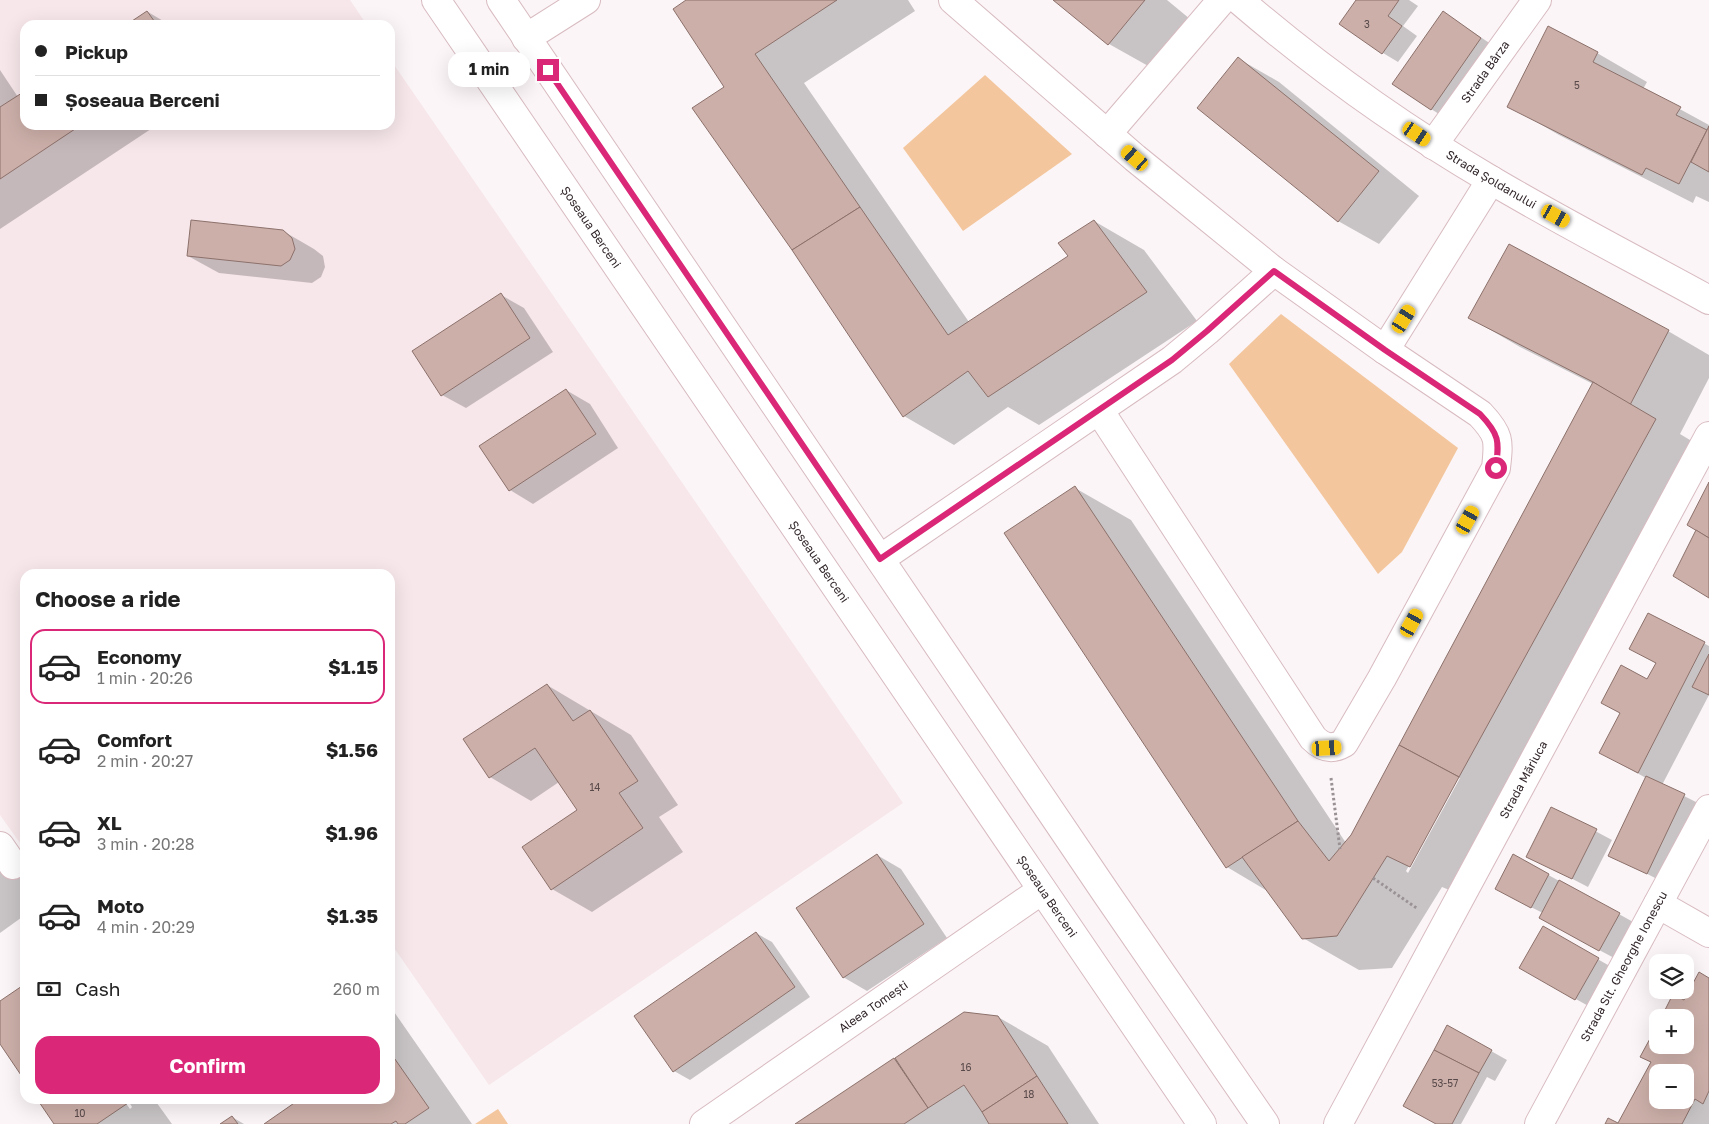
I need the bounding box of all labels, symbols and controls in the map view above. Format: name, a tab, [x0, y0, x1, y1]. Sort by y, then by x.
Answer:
house number: 3	[1364, 18, 1370, 30]
street label: Strada Bârza	[1458, 37, 1513, 106]
text: Pickup	[65, 40, 128, 63]
callout: 1 min	[448, 52, 530, 88]
text: 1 min	[469, 59, 509, 79]
route end	[537, 59, 559, 81]
house number: 5	[1574, 79, 1580, 91]
text: Șoseaua Berceni	[65, 88, 220, 111]
car	[1400, 119, 1433, 149]
car	[1118, 142, 1151, 174]
street label: Strada Șoldanului	[1443, 147, 1539, 212]
street label: Șoseaua Berceni	[558, 183, 624, 271]
car	[1539, 202, 1572, 230]
car	[1389, 302, 1418, 336]
route start	[1485, 457, 1507, 479]
car	[1454, 503, 1481, 537]
street label: Șoseaua Berceni	[786, 518, 853, 605]
text: Choose a ride	[35, 585, 181, 612]
car	[1398, 606, 1425, 640]
icon: car	[37, 644, 82, 689]
text: Economy	[97, 645, 182, 668]
text: $1.15	[328, 655, 378, 678]
text: 1 min · 20:26	[97, 668, 193, 688]
icon: car	[37, 727, 82, 772]
text: Comfort	[97, 728, 172, 751]
text: $1.56	[326, 738, 378, 761]
street label: Strada Măriuca	[1496, 738, 1550, 821]
car	[1311, 740, 1342, 756]
text: 2 min · 20:27	[97, 751, 193, 771]
house number: 14	[590, 781, 600, 793]
icon: car	[37, 810, 82, 855]
text: XL	[97, 811, 122, 834]
text: $1.96	[325, 821, 378, 844]
text: 3 min · 20:28	[97, 834, 195, 854]
street label: Șoseaua Berceni	[1014, 853, 1081, 940]
street label: Strada Slt. Gheorghe Ionescu	[1577, 888, 1670, 1044]
icon: car	[37, 893, 82, 938]
text: Moto	[97, 894, 144, 917]
text: $1.35	[326, 904, 378, 927]
text: 4 min · 20:29	[97, 917, 195, 937]
map controls	[1649, 954, 1694, 1109]
button: layers	[1649, 954, 1694, 999]
icon: cash	[35, 975, 63, 1003]
text: Cash	[75, 977, 120, 1000]
street label: Aleea Tomești	[836, 977, 911, 1036]
text: 260 m	[333, 979, 380, 999]
button: +	[1649, 1009, 1694, 1054]
button: Confirm	[35, 1036, 380, 1094]
house number: 16	[961, 1061, 971, 1073]
button: −	[1649, 1064, 1694, 1109]
house number: 53-57	[1432, 1077, 1458, 1089]
house number: 18	[1024, 1088, 1034, 1100]
house number: 10	[74, 1107, 86, 1119]

